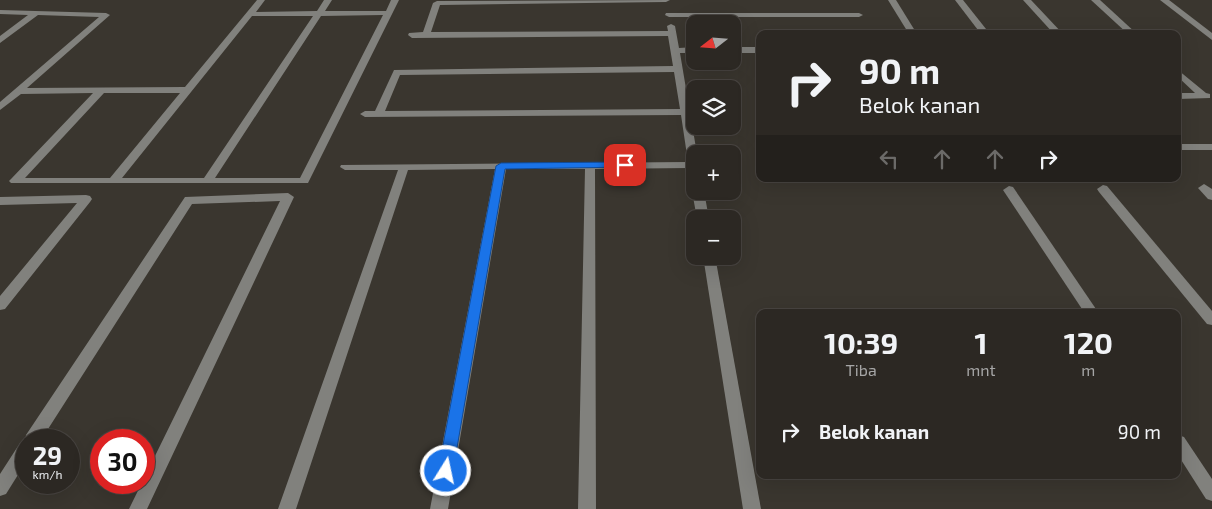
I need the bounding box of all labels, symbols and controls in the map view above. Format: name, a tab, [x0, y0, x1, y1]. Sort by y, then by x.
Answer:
north arrow	[686, 15, 741, 70]
map controls	[686, 15, 741, 265]
text: 90 m	[859, 49, 940, 91]
icon: right	[776, 50, 841, 115]
button: layers	[686, 80, 741, 135]
text: Belok kanan	[859, 91, 980, 117]
pin	[604, 144, 646, 186]
button: +	[686, 145, 741, 200]
icon: left	[875, 145, 903, 173]
icon: ahead	[928, 145, 956, 173]
icon: ahead	[981, 145, 1009, 173]
icon: right	[1034, 145, 1062, 173]
icon: arrive	[611, 151, 639, 179]
button: −	[686, 210, 741, 265]
text: 10:39	[824, 324, 898, 360]
text: 1	[975, 324, 987, 360]
text: 120	[1064, 324, 1113, 360]
text: Tiba	[846, 360, 877, 379]
text: mnt	[966, 360, 996, 379]
text: m	[1081, 360, 1095, 379]
icon: right	[776, 418, 804, 446]
text: Belok kanan	[819, 420, 929, 443]
text: 90 m	[1118, 420, 1161, 443]
speed limit sign: 30	[90, 429, 155, 494]
text: 29	[33, 440, 62, 470]
position arrow	[419, 444, 471, 496]
text: km/h	[33, 467, 62, 481]

